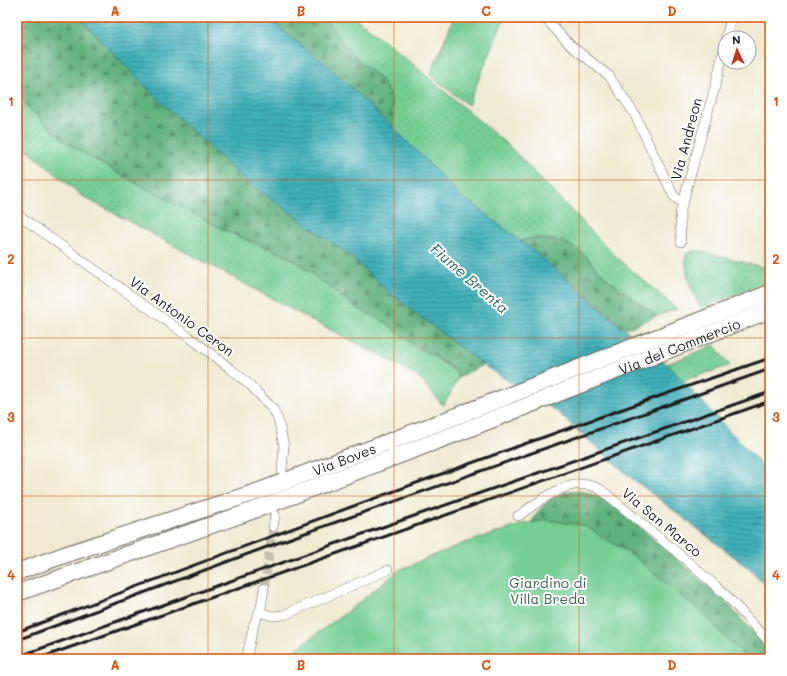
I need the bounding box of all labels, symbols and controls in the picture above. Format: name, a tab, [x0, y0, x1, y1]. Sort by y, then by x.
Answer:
text: A	[110, 2, 120, 19]
text: B	[297, 2, 306, 19]
text: C	[481, 2, 491, 19]
text: D	[667, 2, 677, 19]
north arrow	[717, 30, 757, 70]
text: N	[732, 32, 741, 47]
text: 1	[8, 92, 14, 109]
text: 1	[773, 92, 779, 109]
street label: Via Andreon	[666, 96, 706, 182]
water label: Fiume Brenta	[427, 238, 513, 318]
text: 2	[7, 250, 15, 267]
text: 2	[772, 250, 780, 267]
street label: Via Antonio Ceron	[126, 272, 238, 360]
street label: Via del Commercio	[616, 313, 743, 378]
text: 3	[7, 408, 15, 425]
text: 3	[772, 408, 780, 425]
street label: Via Boves	[309, 438, 378, 480]
street label: Via San Marco	[618, 483, 706, 561]
text: 4	[7, 566, 15, 583]
text: 4	[772, 566, 780, 583]
park label: Giardino di Villa Breda	[509, 573, 587, 608]
text: A	[110, 656, 120, 673]
text: B	[297, 656, 306, 673]
text: C	[481, 656, 491, 673]
text: D	[667, 656, 677, 673]

